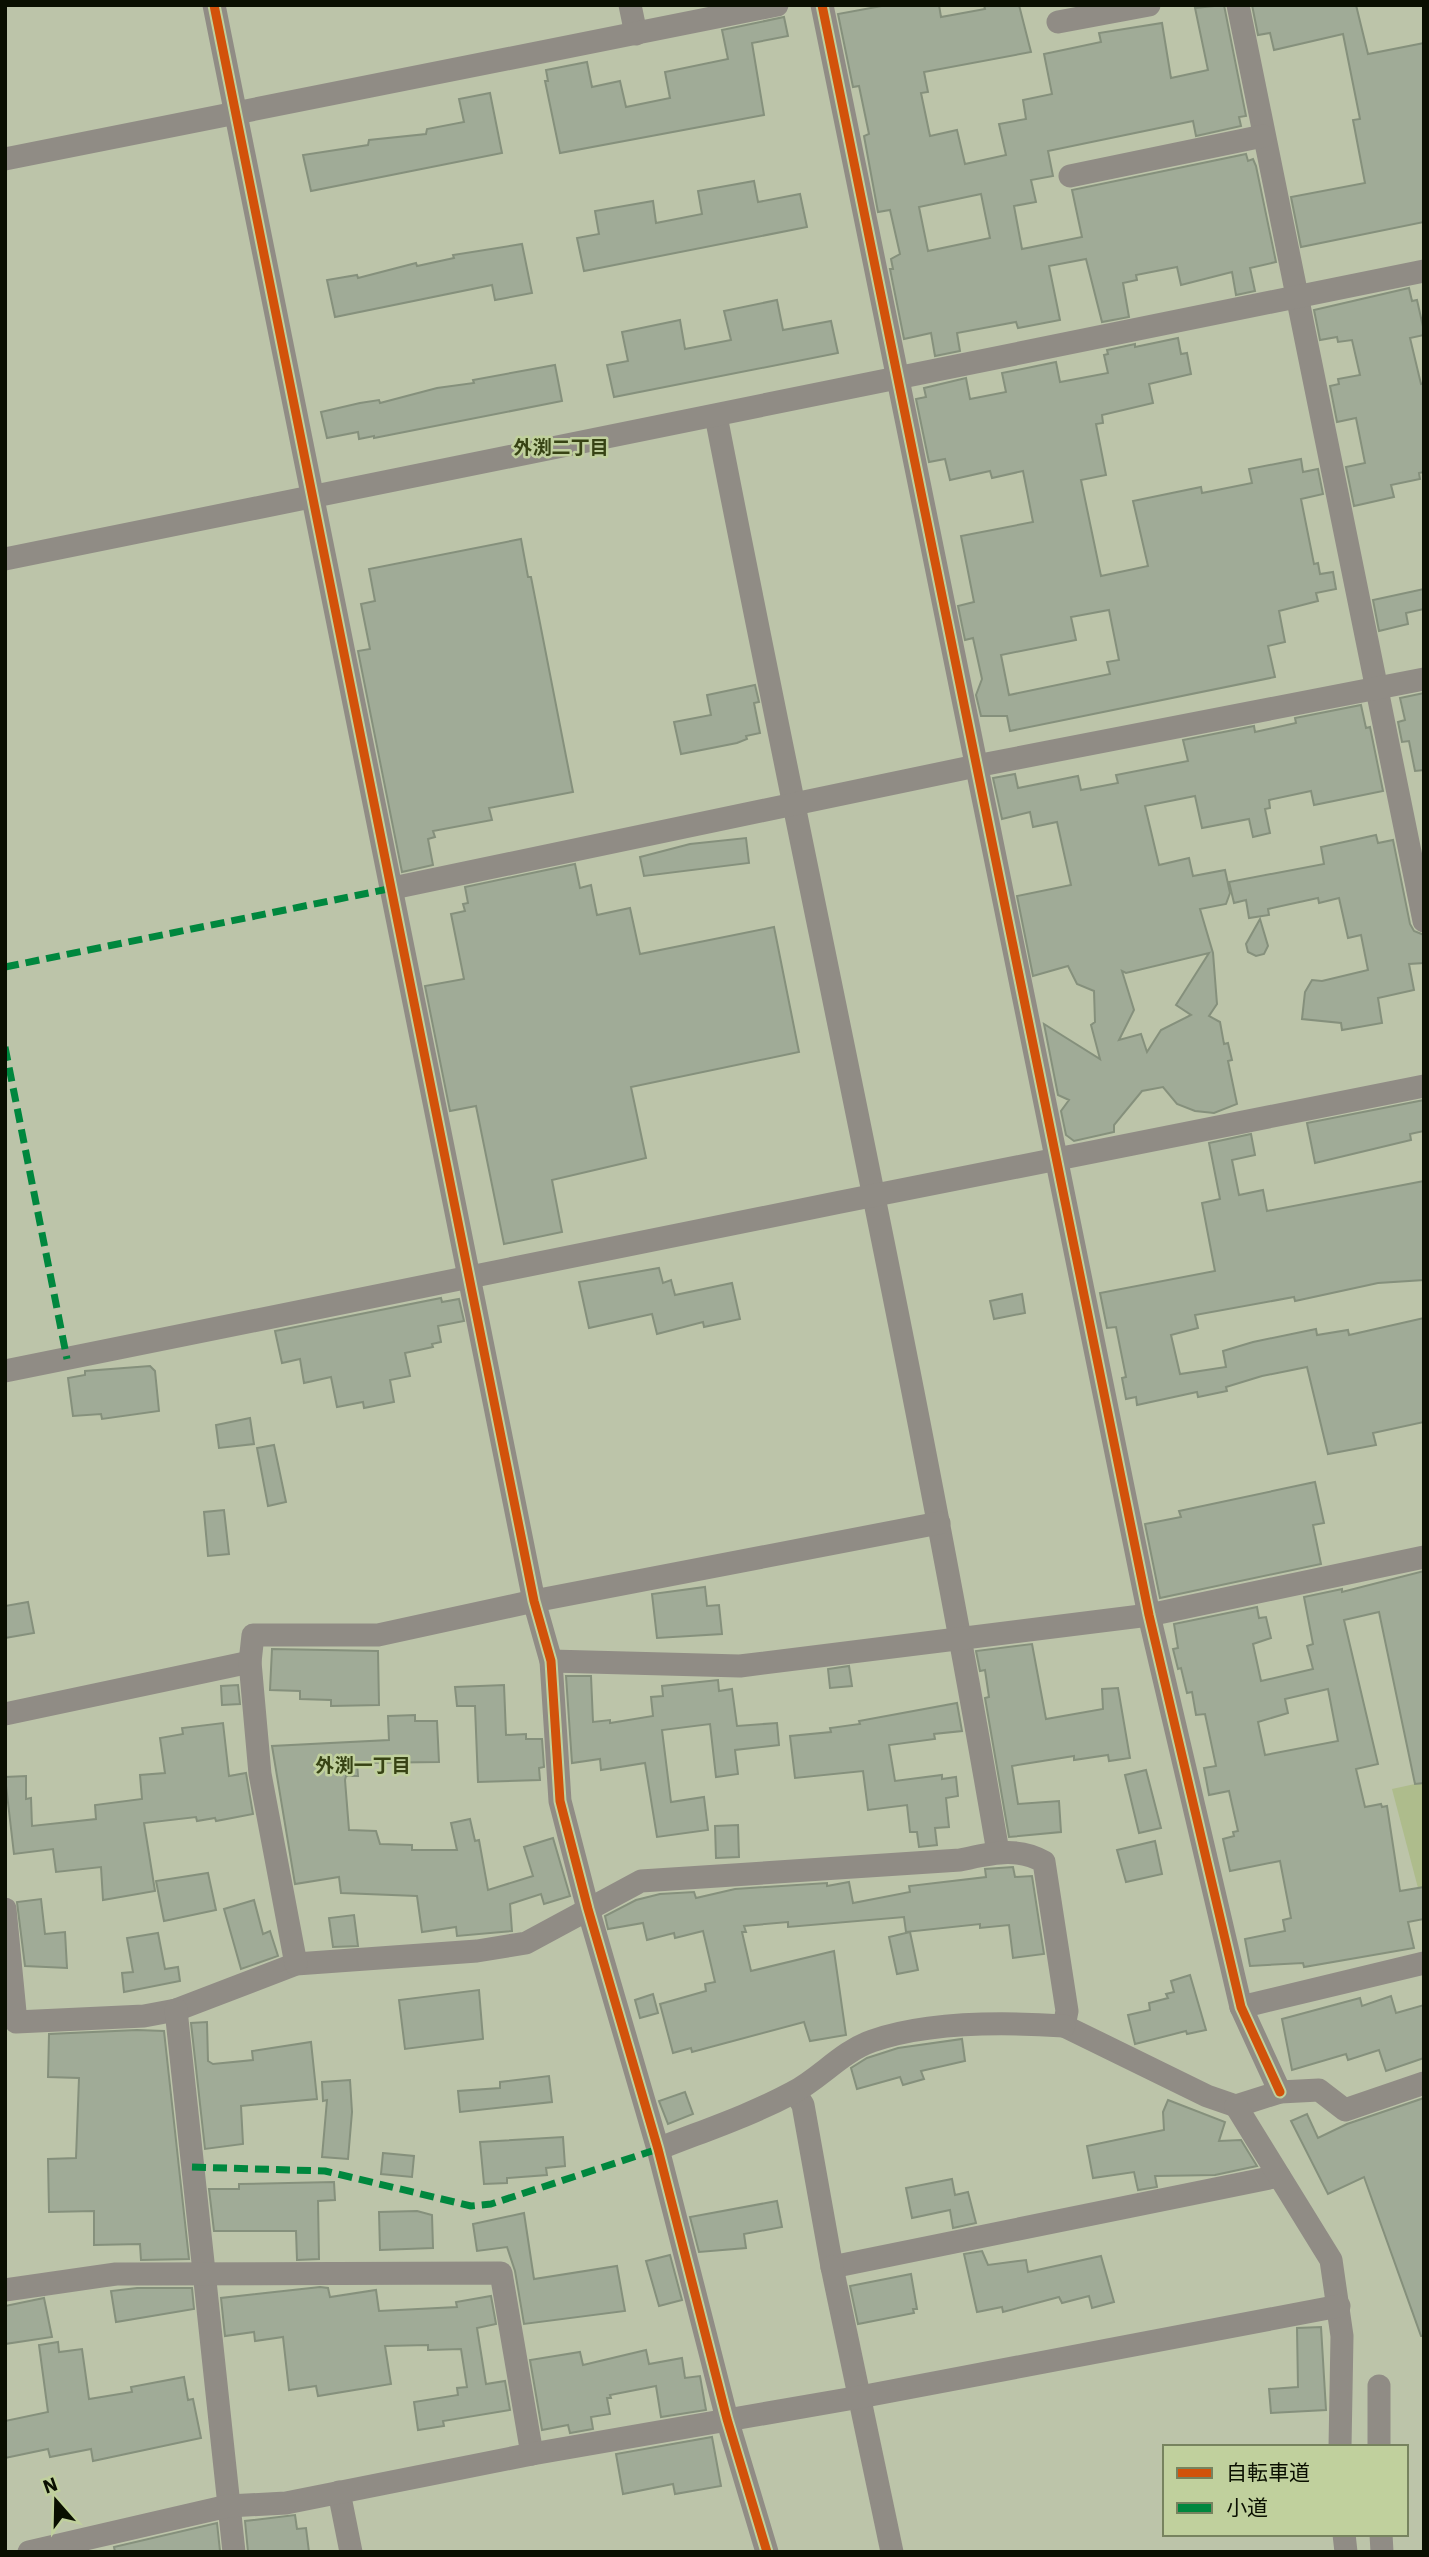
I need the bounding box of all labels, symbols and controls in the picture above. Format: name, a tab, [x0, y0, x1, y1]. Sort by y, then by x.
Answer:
district label: 外渕二丁目	[513, 435, 609, 459]
district label: 外渕一丁目	[315, 1753, 411, 1777]
legend	[1163, 2445, 1408, 2536]
text: 自転車道	[1226, 2458, 1310, 2486]
north arrow	[21, 2466, 91, 2536]
text: N	[40, 2471, 61, 2499]
text: 小道	[1226, 2493, 1268, 2521]

